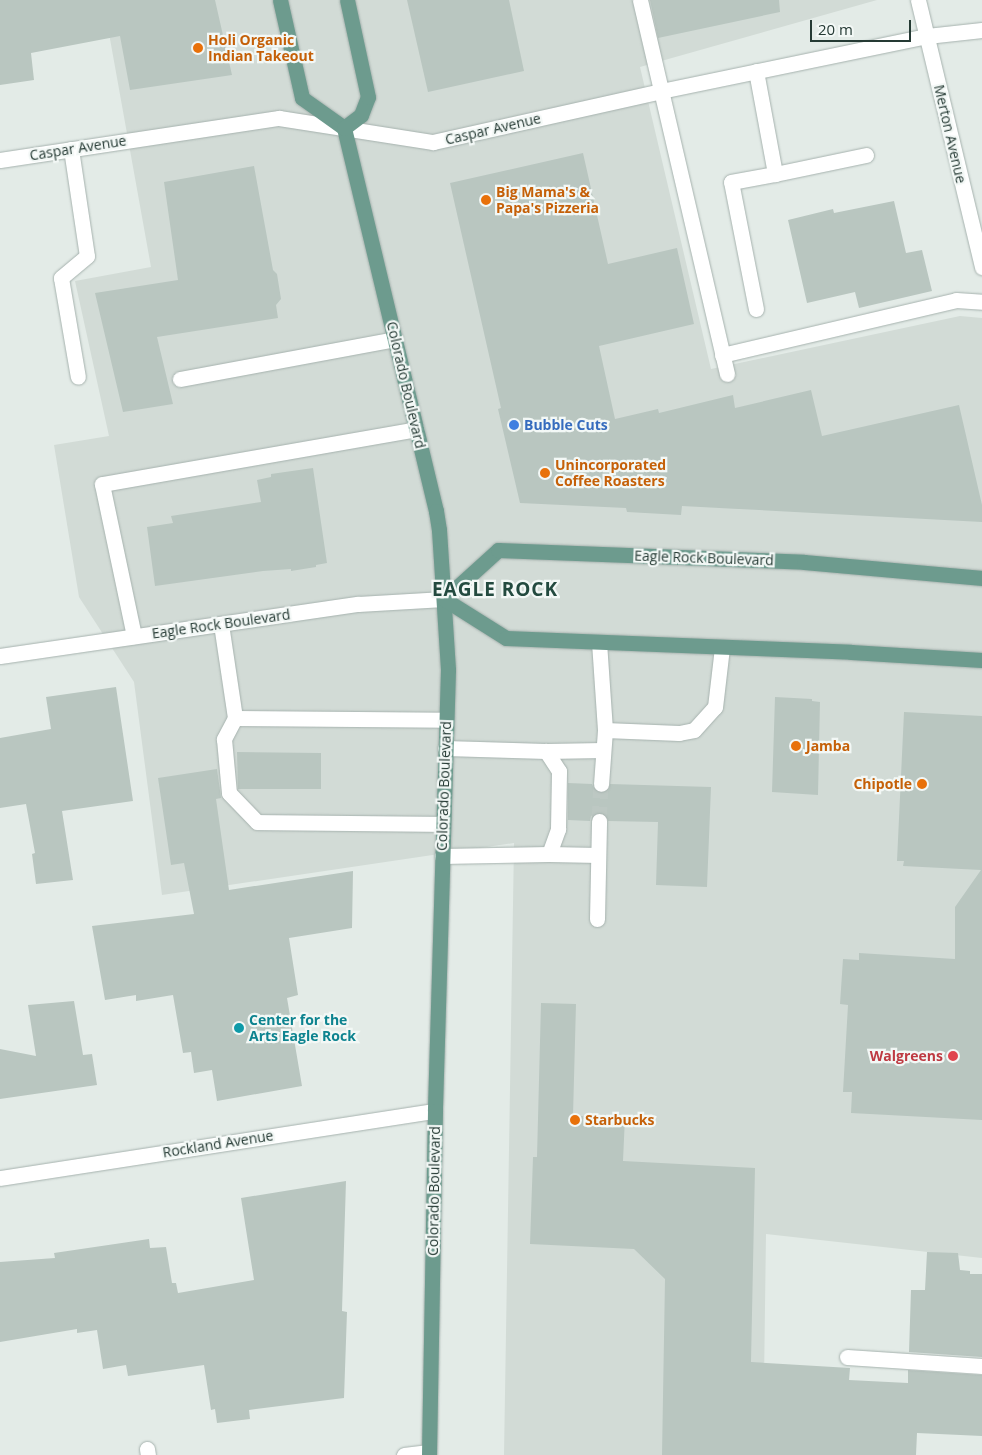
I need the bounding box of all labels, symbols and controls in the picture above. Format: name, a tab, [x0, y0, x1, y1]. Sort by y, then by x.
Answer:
scale bar	[812, 10, 913, 42]
text: 20 m	[818, 19, 853, 39]
place label: Holi Organic Indian Takeout	[208, 32, 314, 64]
marker: Holi Organic Indian Takeout	[192, 42, 204, 54]
street label: Merton Avenue	[931, 83, 969, 185]
street label: Caspar Avenue	[444, 110, 542, 148]
street label: Caspar Avenue	[28, 132, 128, 164]
place label: Big Mama's & Papa's Pizzeria	[496, 184, 599, 216]
marker: Big Mama's & Papa's Pizzeria	[480, 194, 492, 206]
street label: Colorado Boulevard	[383, 320, 429, 450]
place label: Bubble Cuts	[524, 417, 608, 433]
marker: Bubble Cuts	[508, 419, 520, 431]
place label: Unincorporated Coffee Roasters	[555, 457, 666, 490]
marker: Unincorporated Coffee Roasters	[539, 467, 551, 479]
street label: Eagle Rock Boulevard	[634, 547, 774, 569]
district label: EAGLE ROCK	[431, 579, 559, 601]
street label: Eagle Rock Boulevard	[151, 606, 291, 642]
street label: Colorado Boulevard	[433, 721, 455, 851]
place label: Jamba	[806, 738, 850, 754]
marker: Jamba	[790, 740, 802, 752]
place label: Chipotle	[853, 776, 912, 792]
marker: Chipotle	[916, 778, 928, 790]
place label: Center for the Arts Eagle Rock	[249, 1012, 356, 1044]
marker: Center for the Arts Eagle Rock	[233, 1022, 245, 1034]
place label: Walgreens	[870, 1048, 943, 1064]
marker: Walgreens	[947, 1050, 959, 1062]
place label: Starbucks	[585, 1112, 655, 1128]
marker: Starbucks	[569, 1114, 581, 1126]
street label: Colorado Boulevard	[424, 1126, 444, 1256]
street label: Rockland Avenue	[161, 1127, 275, 1161]

